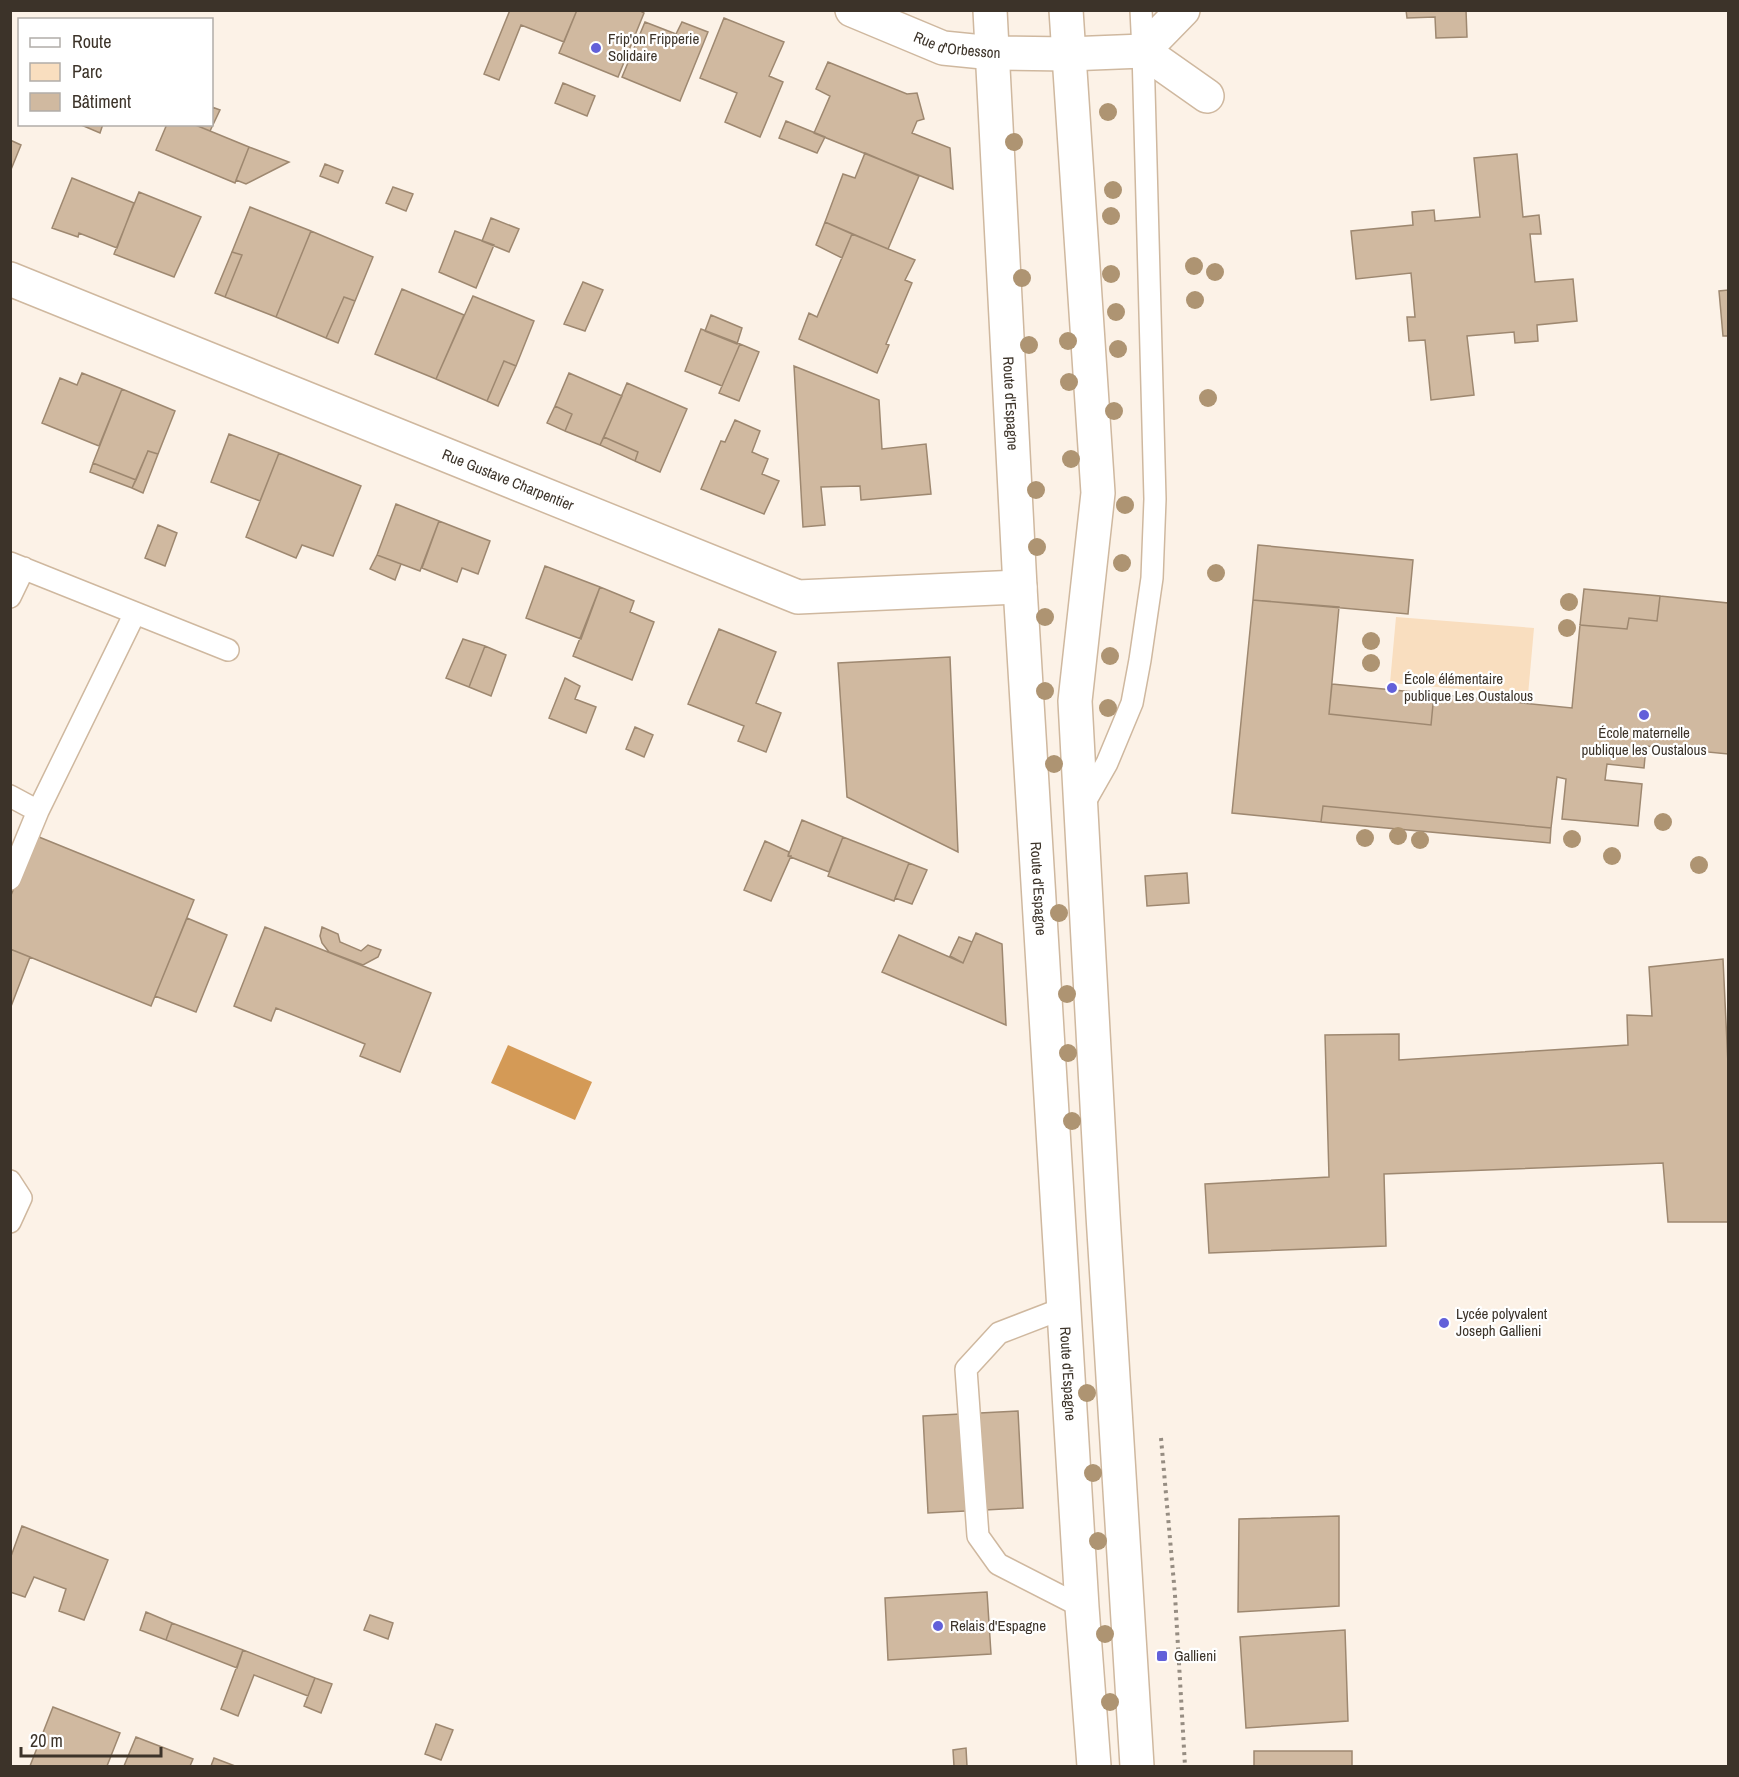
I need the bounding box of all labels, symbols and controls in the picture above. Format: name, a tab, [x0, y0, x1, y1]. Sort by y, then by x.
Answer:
legend	[18, 18, 213, 126]
street label: Rue d'Orbesson	[911, 26, 1001, 63]
place label: Frip'on Fripperie Solidaire	[608, 28, 699, 66]
text: Route	[72, 29, 111, 54]
marker: Frip'on Fripperie Solidaire	[589, 41, 603, 55]
text: Parc	[72, 59, 102, 84]
text: Bâtiment	[72, 89, 131, 114]
street label: Route d'Espagne	[998, 356, 1024, 451]
street label: Rue Gustave Charpentier	[439, 444, 577, 515]
place label: École élémentaire publique Les Oustalous	[1404, 668, 1533, 706]
marker: École élémentaire publique Les Oustalous	[1385, 681, 1399, 695]
marker: École maternelle publique les Oustalous	[1637, 708, 1651, 722]
place label: École maternelle publique les Oustalous	[1581, 722, 1707, 760]
street label: Route d'Espagne	[1026, 841, 1052, 936]
place label: Lycée polyvalent Joseph Gallieni	[1456, 1303, 1548, 1341]
marker: Lycée polyvalent Joseph Gallieni	[1437, 1316, 1451, 1330]
street label: Route d'Espagne	[1055, 1326, 1082, 1421]
place label: Relais d'Espagne	[950, 1615, 1046, 1636]
marker: Relais d'Espagne	[931, 1619, 945, 1633]
place label: Gallieni	[1174, 1645, 1216, 1666]
marker: Gallieni	[1155, 1649, 1169, 1663]
scale bar	[21, 1720, 160, 1758]
text: 20 m	[30, 1728, 63, 1753]

